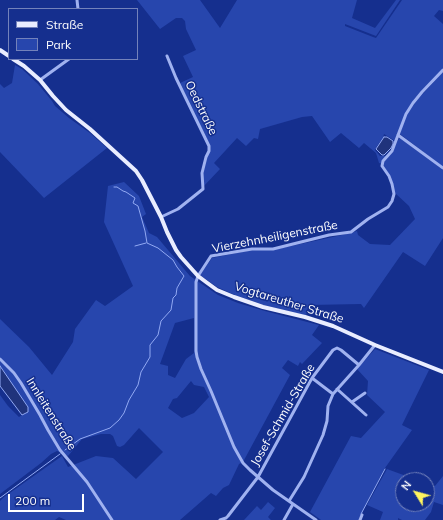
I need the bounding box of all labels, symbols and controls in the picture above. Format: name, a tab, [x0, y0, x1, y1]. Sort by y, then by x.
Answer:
legend	[8, 8, 138, 60]
text: Straße	[46, 17, 83, 32]
text: Park	[46, 37, 71, 52]
street label: Oedstraße	[182, 78, 220, 138]
street label: Vierzehnheiligenstraße	[211, 218, 339, 256]
street label: Vogtareuther Straße	[233, 280, 345, 326]
street label: Josef-Schmid-Straße	[248, 361, 318, 469]
street label: Innleitenstraße	[23, 375, 79, 453]
north arrow	[395, 472, 435, 512]
text: N	[398, 478, 414, 493]
scale bar	[10, 486, 86, 512]
text: 200 m	[15, 493, 50, 508]

